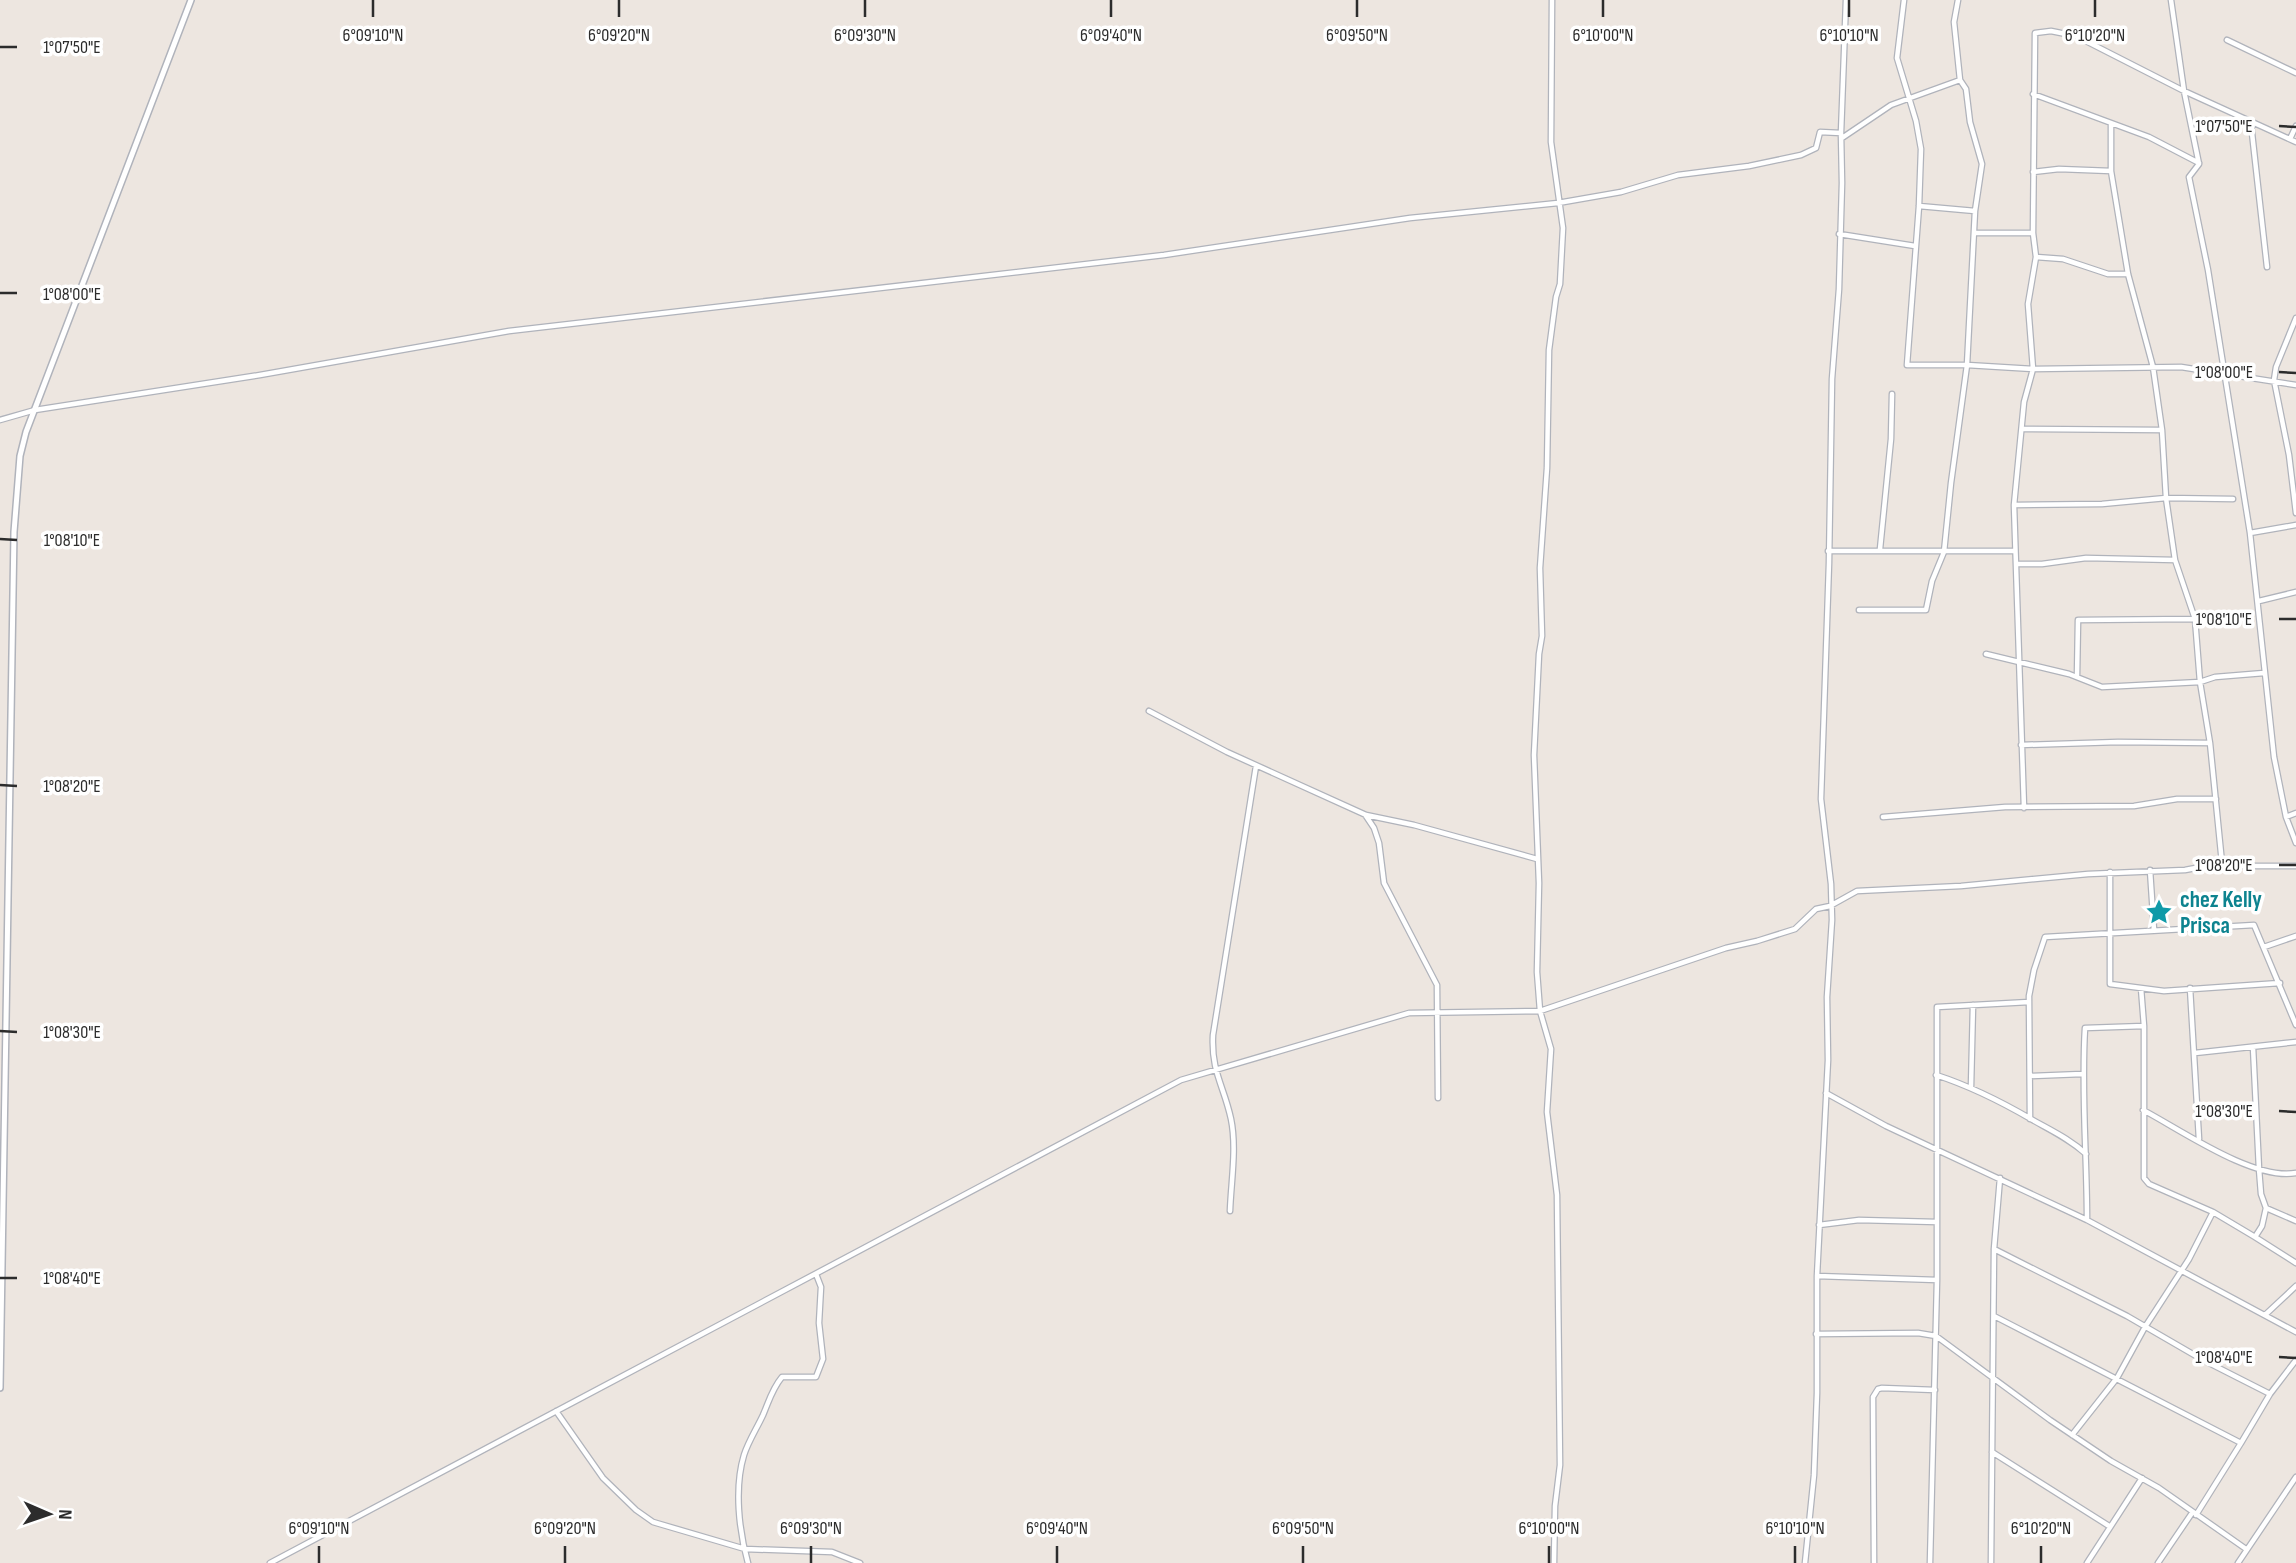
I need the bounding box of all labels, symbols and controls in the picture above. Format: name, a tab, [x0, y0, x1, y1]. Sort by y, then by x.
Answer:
text: 6°09'10"N	[343, 25, 403, 46]
text: 6°09'20"N	[588, 25, 650, 46]
text: 6°09'30"N	[834, 25, 896, 46]
text: 6°09'40"N	[1080, 25, 1142, 46]
text: 6°09'50"N	[1326, 25, 1388, 46]
text: 6°10'00"N	[1573, 25, 1633, 46]
text: 6°10'10"N	[1819, 25, 1879, 46]
text: 6°10'20"N	[2065, 25, 2125, 46]
text: 1°07'50"E	[43, 37, 101, 58]
text: 1°07'50"E	[2195, 116, 2253, 137]
text: 1°08'00"E	[43, 284, 101, 305]
text: 1°08'00"E	[2195, 362, 2253, 383]
text: 1°08'10"E	[44, 530, 100, 551]
text: 1°08'10"E	[2196, 609, 2252, 630]
text: 1°08'20"E	[43, 776, 101, 797]
text: 1°08'20"E	[2195, 855, 2253, 876]
place label: chez Kelly Prisca	[2180, 886, 2262, 940]
place icon: chez Kelly Prisca	[2144, 897, 2174, 927]
text: 1°08'30"E	[43, 1022, 101, 1043]
text: 1°08'30"E	[2195, 1101, 2253, 1122]
text: 1°08'40"E	[43, 1268, 101, 1289]
text: 1°08'40"E	[2195, 1347, 2253, 1368]
north arrow	[14, 1479, 84, 1549]
text: N	[53, 1509, 76, 1520]
text: 6°09'10"N	[289, 1518, 349, 1539]
text: 6°09'20"N	[534, 1518, 596, 1539]
text: 6°09'30"N	[780, 1518, 842, 1539]
text: 6°09'40"N	[1026, 1518, 1088, 1539]
text: 6°09'50"N	[1272, 1518, 1334, 1539]
text: 6°10'00"N	[1519, 1518, 1579, 1539]
text: 6°10'10"N	[1765, 1518, 1825, 1539]
text: 6°10'20"N	[2011, 1518, 2071, 1539]

